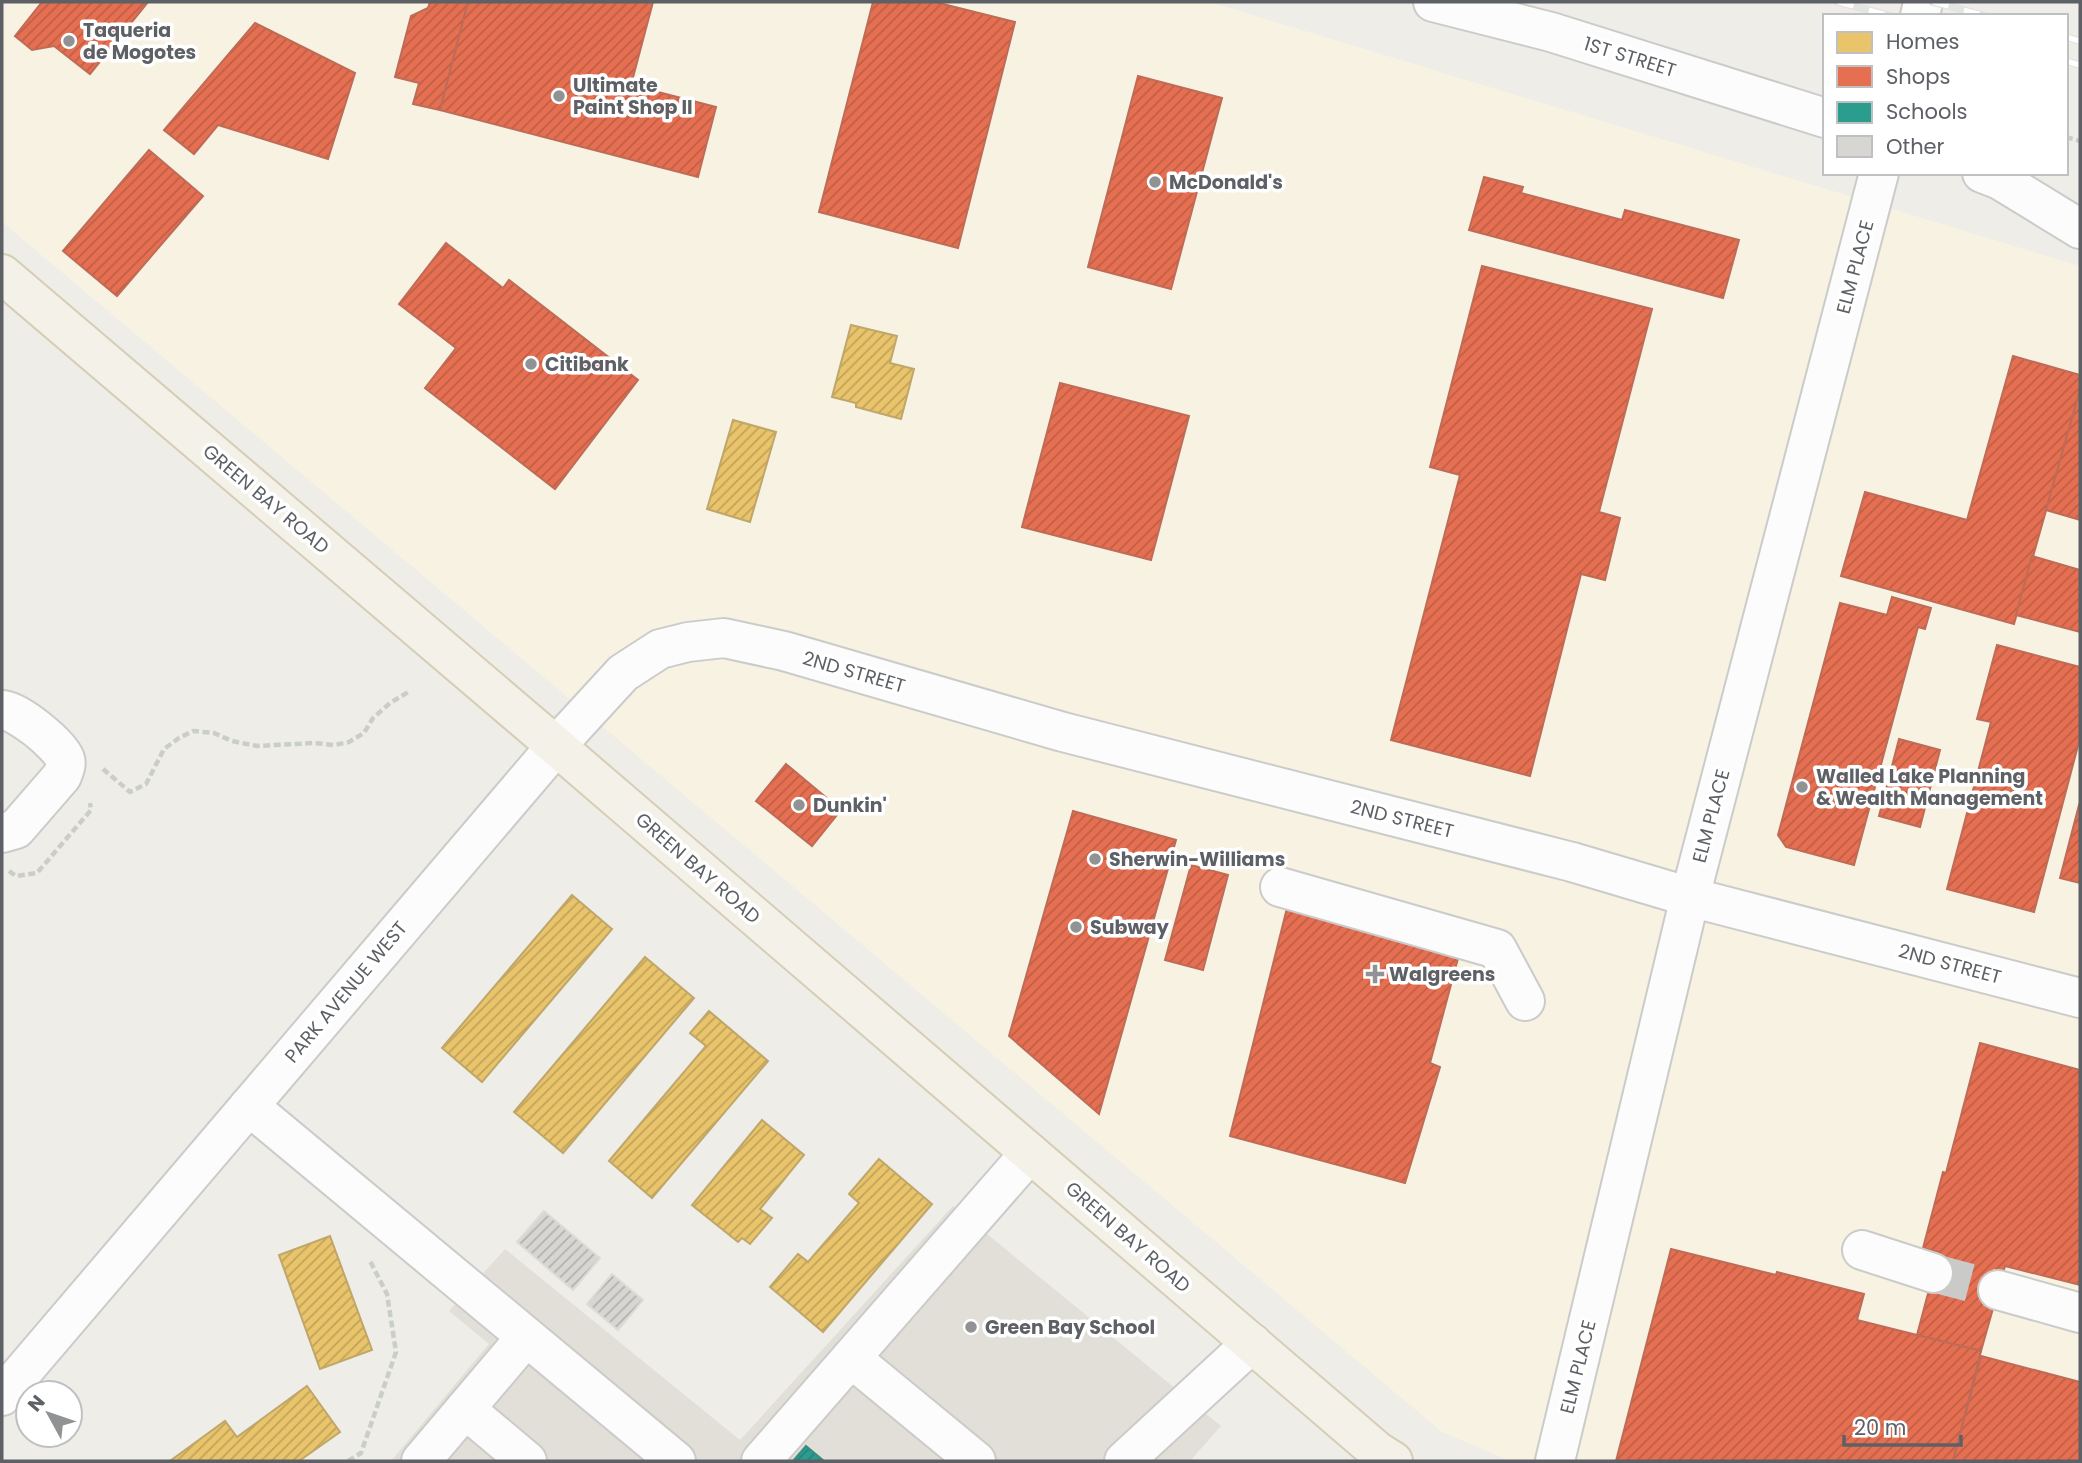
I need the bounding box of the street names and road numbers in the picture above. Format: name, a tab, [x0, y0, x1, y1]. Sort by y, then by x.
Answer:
street label: 1ST STREET	[1580, 30, 1680, 84]
street label: ELM PLACE	[1830, 217, 1880, 317]
street label: GREEN BAY ROAD	[197, 438, 335, 560]
street label: 2ND STREET	[800, 644, 908, 700]
street label: ELM PLACE	[1686, 766, 1736, 866]
street label: 2ND STREET	[1348, 793, 1456, 845]
street label: GREEN BAY ROAD	[630, 806, 766, 930]
street label: PARK AVENUE WEST	[278, 915, 414, 1069]
street label: 2ND STREET	[1896, 937, 2004, 991]
street label: GREEN BAY ROAD	[1060, 1175, 1196, 1299]
street label: ELM PLACE	[1553, 1317, 1603, 1417]

